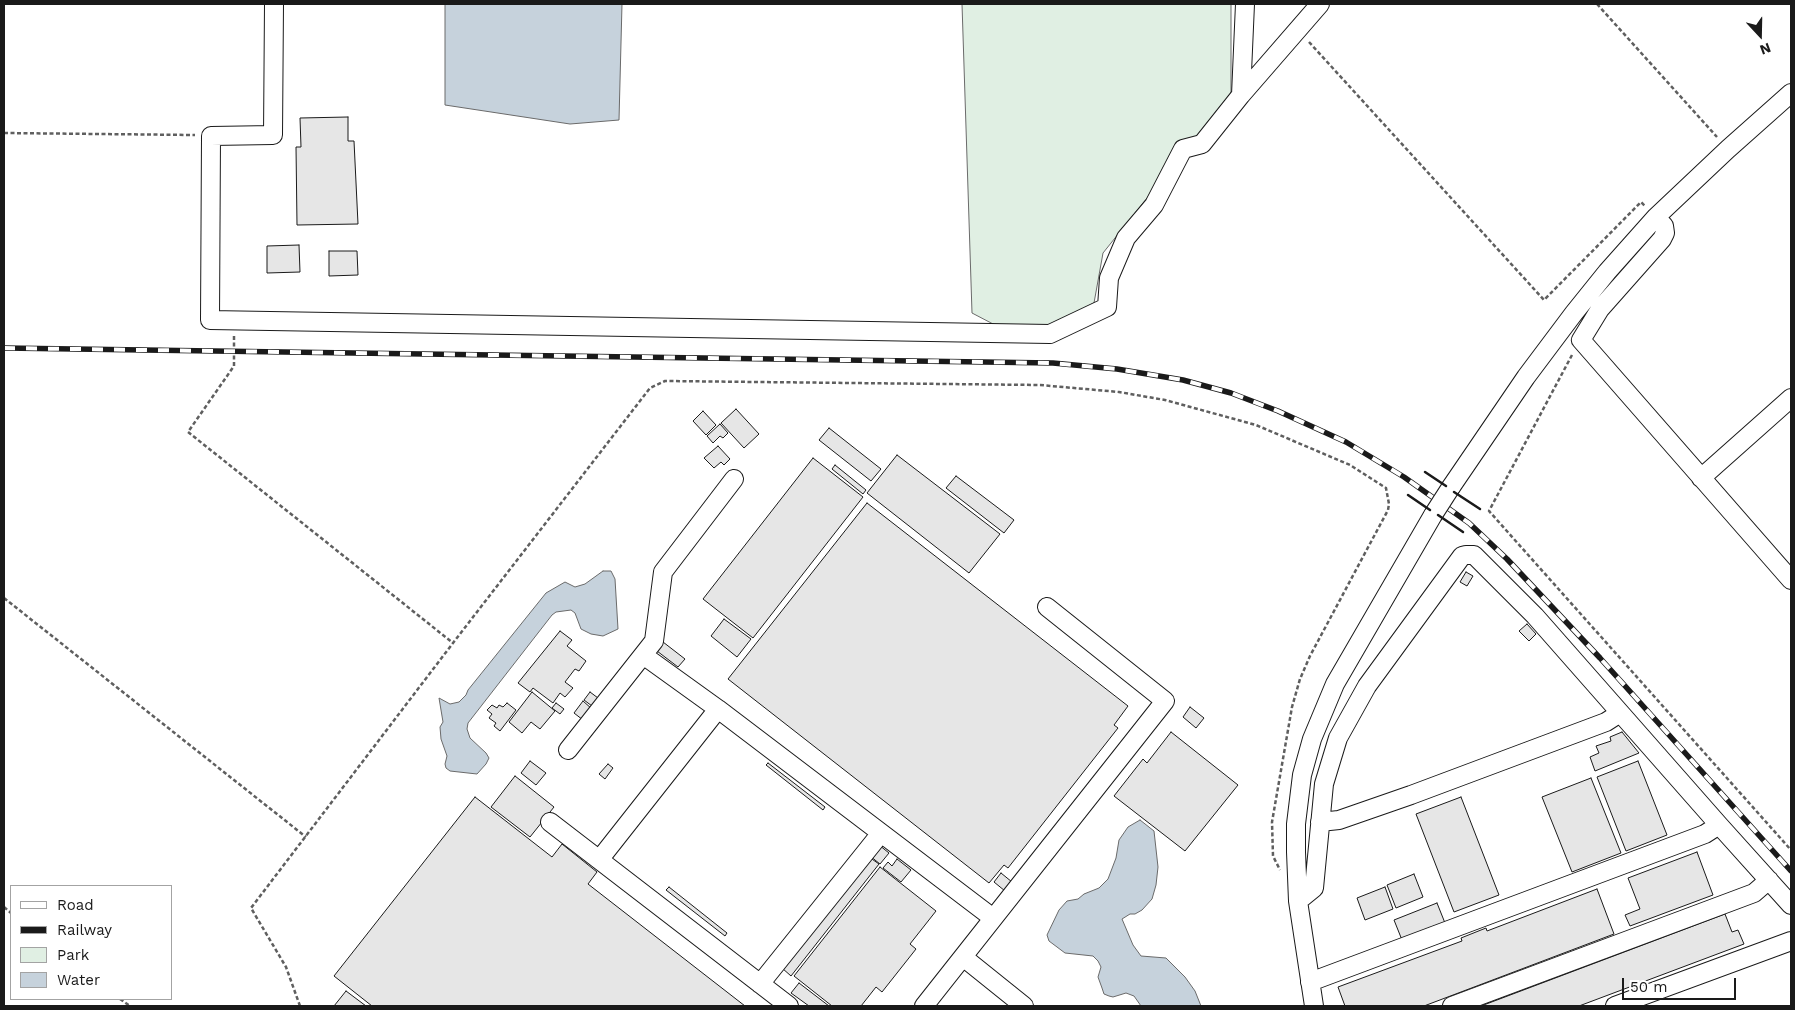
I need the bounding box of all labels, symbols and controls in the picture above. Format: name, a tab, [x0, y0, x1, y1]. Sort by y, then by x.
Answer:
north arrow	[1735, 10, 1785, 60]
text: N	[1758, 40, 1773, 58]
legend	[10, 885, 172, 1000]
text: Road	[57, 896, 94, 914]
text: Railway	[57, 921, 112, 939]
text: Park	[57, 946, 89, 964]
scale bar	[1625, 968, 1739, 1000]
text: Water	[57, 971, 100, 989]
text: 50 m	[1630, 978, 1667, 996]

